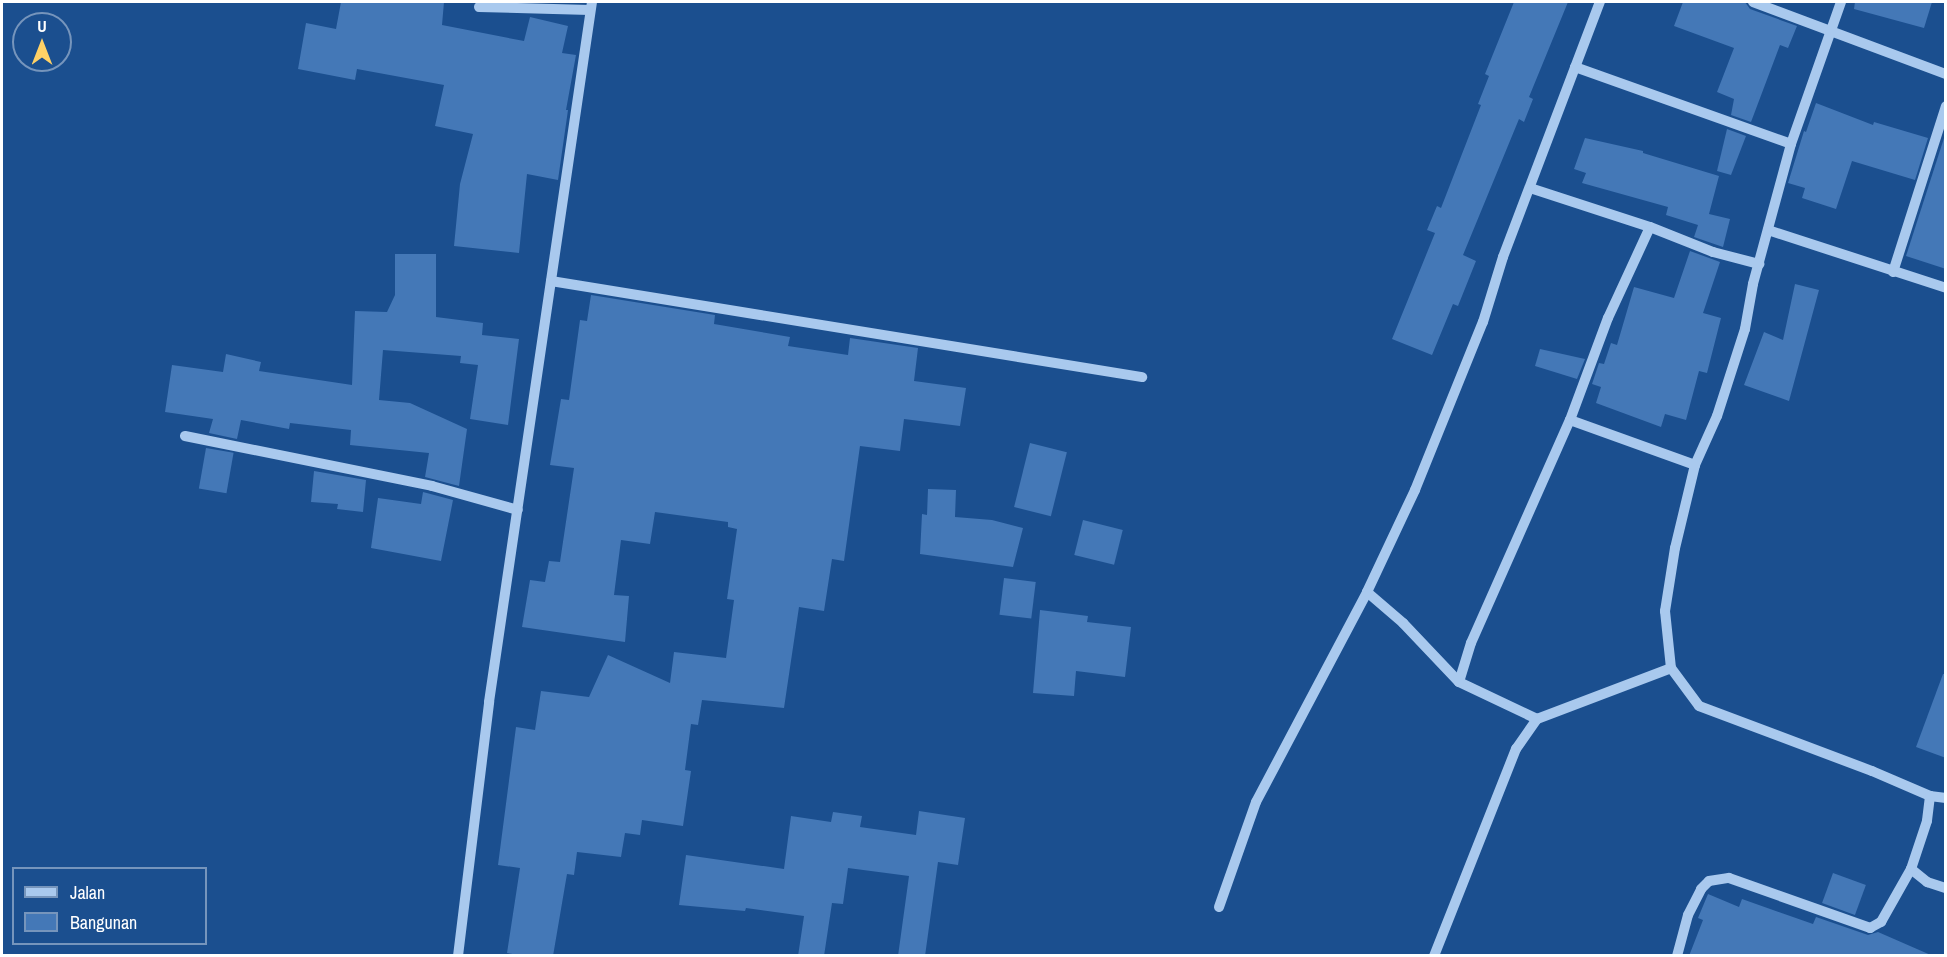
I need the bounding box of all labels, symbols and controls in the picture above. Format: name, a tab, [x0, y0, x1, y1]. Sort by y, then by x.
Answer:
north arrow	[12, 12, 72, 72]
text: U	[37, 15, 47, 37]
legend	[12, 867, 207, 945]
text: Jalan	[70, 880, 105, 905]
text: Bangunan	[70, 910, 137, 935]

